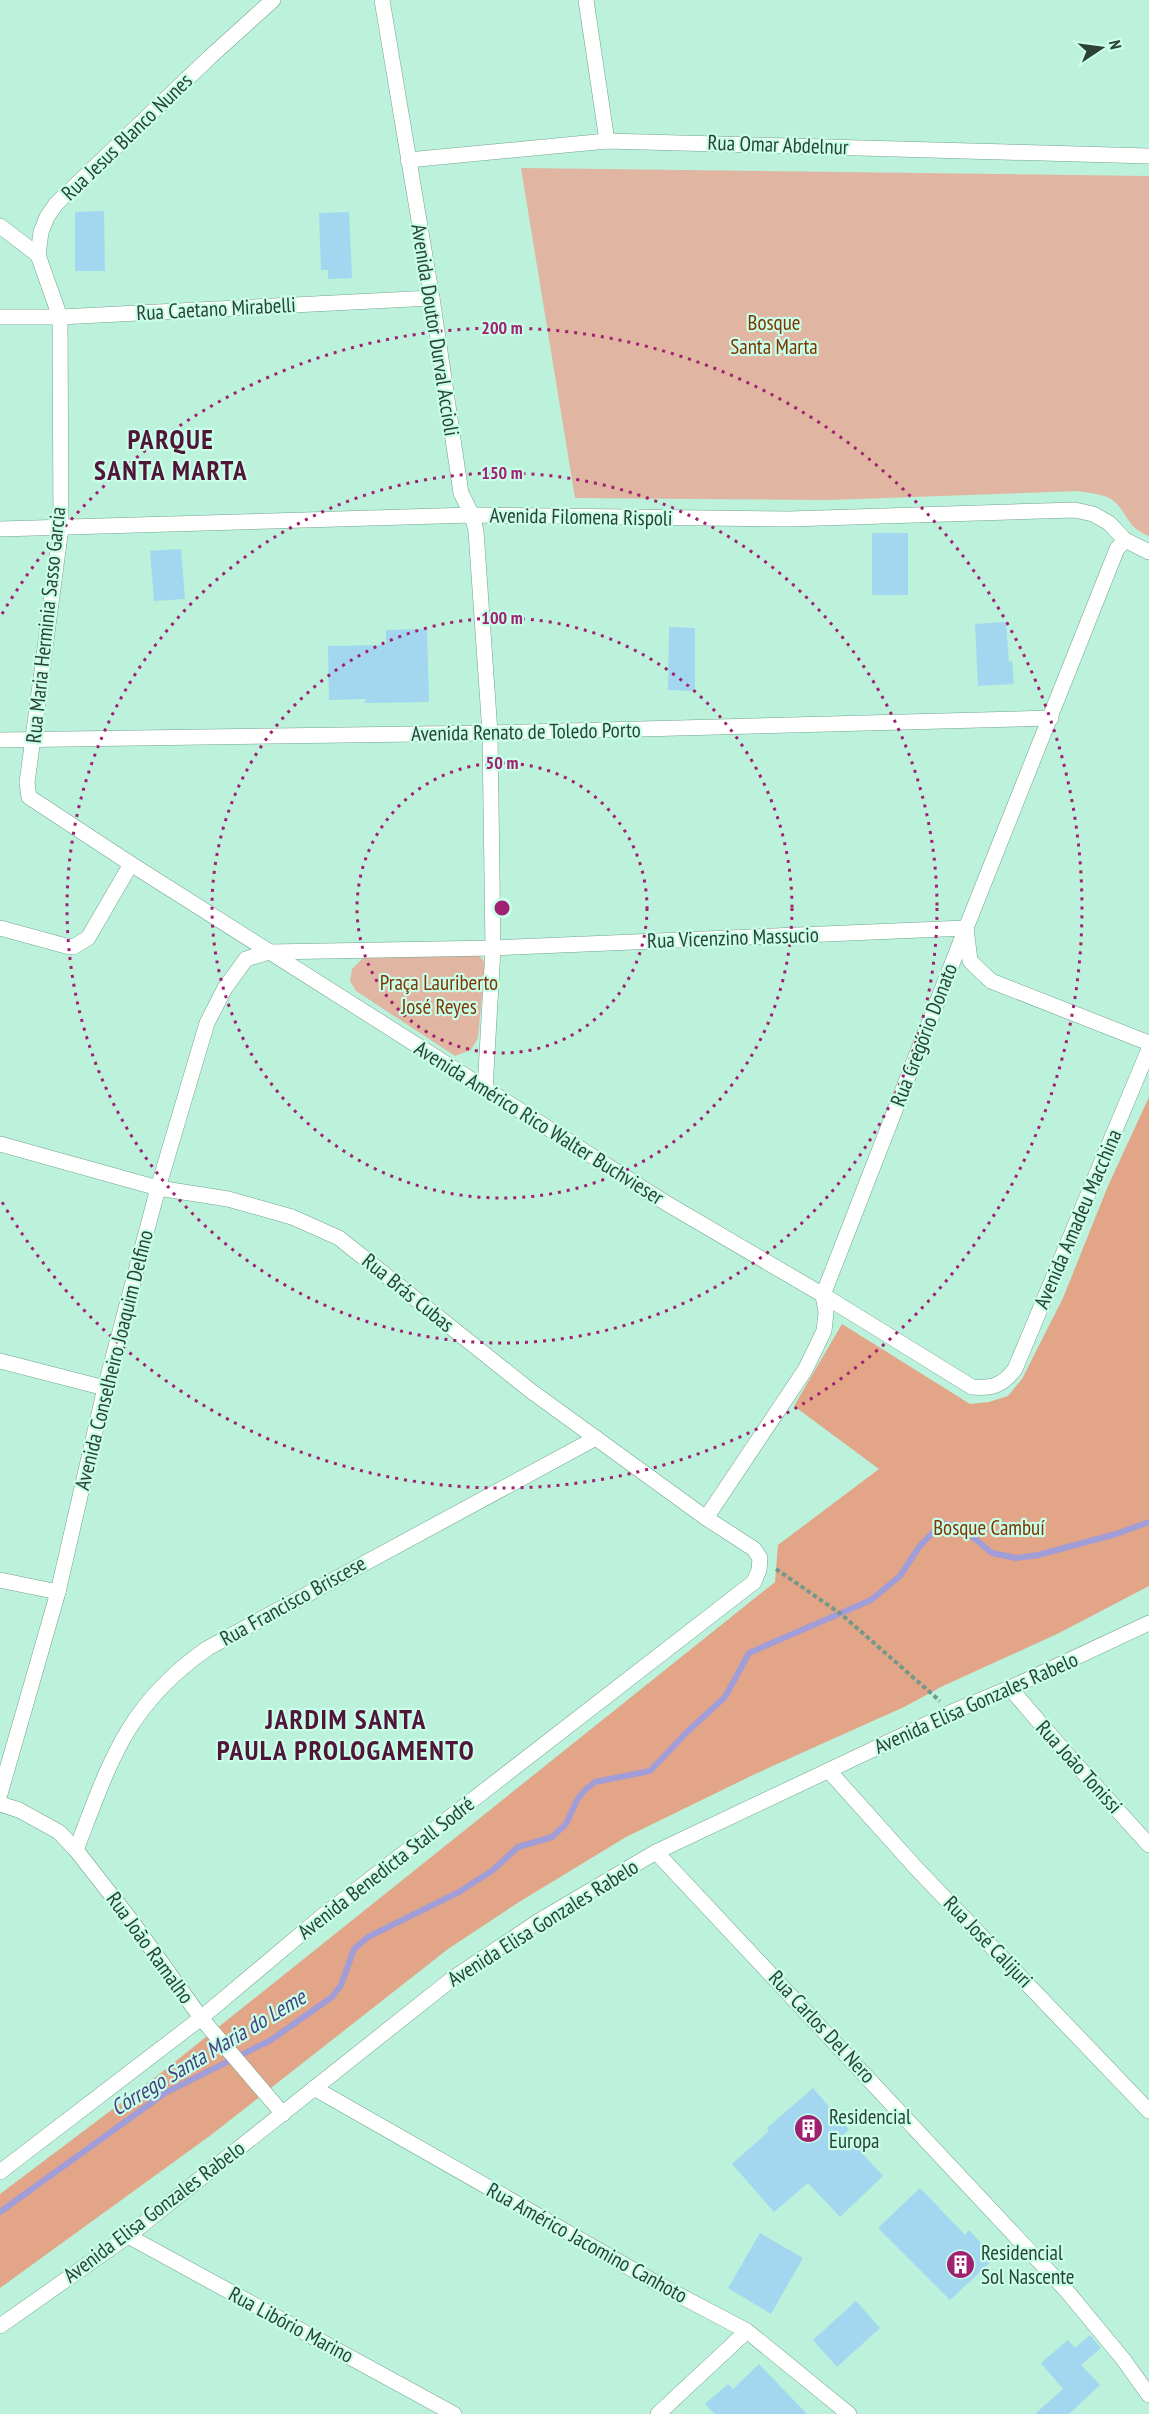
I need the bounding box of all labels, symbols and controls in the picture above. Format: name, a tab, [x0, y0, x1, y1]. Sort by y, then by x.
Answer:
north arrow	[1071, 18, 1131, 78]
text: N	[1105, 38, 1126, 51]
street label: Rua Jesus Blanco Nunes	[55, 67, 198, 206]
street label: Rua Omar Abdelnur	[707, 129, 849, 160]
street label: Avenida Doutor Durval Accioli	[405, 222, 466, 438]
street label: Rua Caetano Mirabelli	[136, 291, 296, 326]
park label: Bosque Santa Marta	[730, 309, 818, 360]
text: 200 m	[481, 316, 523, 339]
district label: PARQUE SANTA MARTA	[94, 422, 248, 487]
text: 150 m	[481, 461, 523, 484]
street label: Avenida Filomena Rispoli	[489, 501, 673, 532]
street label: Rua Maria Herminia Sasso Garcia	[20, 505, 71, 744]
text: 100 m	[481, 606, 523, 629]
street label: Avenida Renato de Toledo Porto	[411, 716, 641, 747]
text: 50 m	[486, 751, 518, 774]
centre of rings	[492, 898, 512, 918]
street label: Rua Vicenzino Massucio	[647, 921, 819, 954]
street label: Rua Gregório Donato	[884, 959, 963, 1110]
park label: Praça Lauriberto José Reyes	[380, 969, 498, 1020]
street label: Avenida Américo Rico Walter Buchvieser	[409, 1034, 669, 1211]
street label: Avenida Amadeu Macchina	[1028, 1125, 1128, 1313]
street label: Avenida Conselheiro Joaquim Delfino	[68, 1227, 159, 1493]
street label: Rua Brás Cubas	[357, 1247, 460, 1338]
park label: Bosque Cambuí	[933, 1514, 1045, 1541]
street label: Rua Francisco Briscese	[215, 1549, 370, 1652]
street label: Avenida Elisa Gonzales Rabelo	[870, 1645, 1082, 1760]
district label: JARDIM SANTA PAULA PROLOGAMENTO	[217, 1702, 475, 1767]
street label: Rua João Tonissi	[1030, 1714, 1128, 1819]
street label: Avenida Benedicta Stall Sodré	[292, 1790, 480, 1945]
street label: Avenida Elisa Gonzales Rabelo	[442, 1853, 643, 1992]
street label: Rua João Ramalho	[101, 1886, 200, 2009]
street label: Rua José Calijuri	[938, 1890, 1039, 1993]
street label: Rua Carlos Del Nero	[763, 1964, 882, 2089]
water label: Córrego Santa Maria do Leme	[105, 1982, 312, 2121]
place label: Residencial Europa	[829, 2103, 911, 2154]
building icon: Residencial Europa	[792, 2113, 824, 2145]
street label: Avenida Elisa Gonzales Rabelo	[58, 2135, 250, 2289]
street label: Rua Américo Jacomino Canhoto	[482, 2176, 692, 2309]
place label: Residencial Sol Nascente	[981, 2239, 1075, 2290]
building icon: Residencial Sol Nascente	[944, 2249, 976, 2281]
street label: Rua Libório Marino	[224, 2280, 358, 2369]

